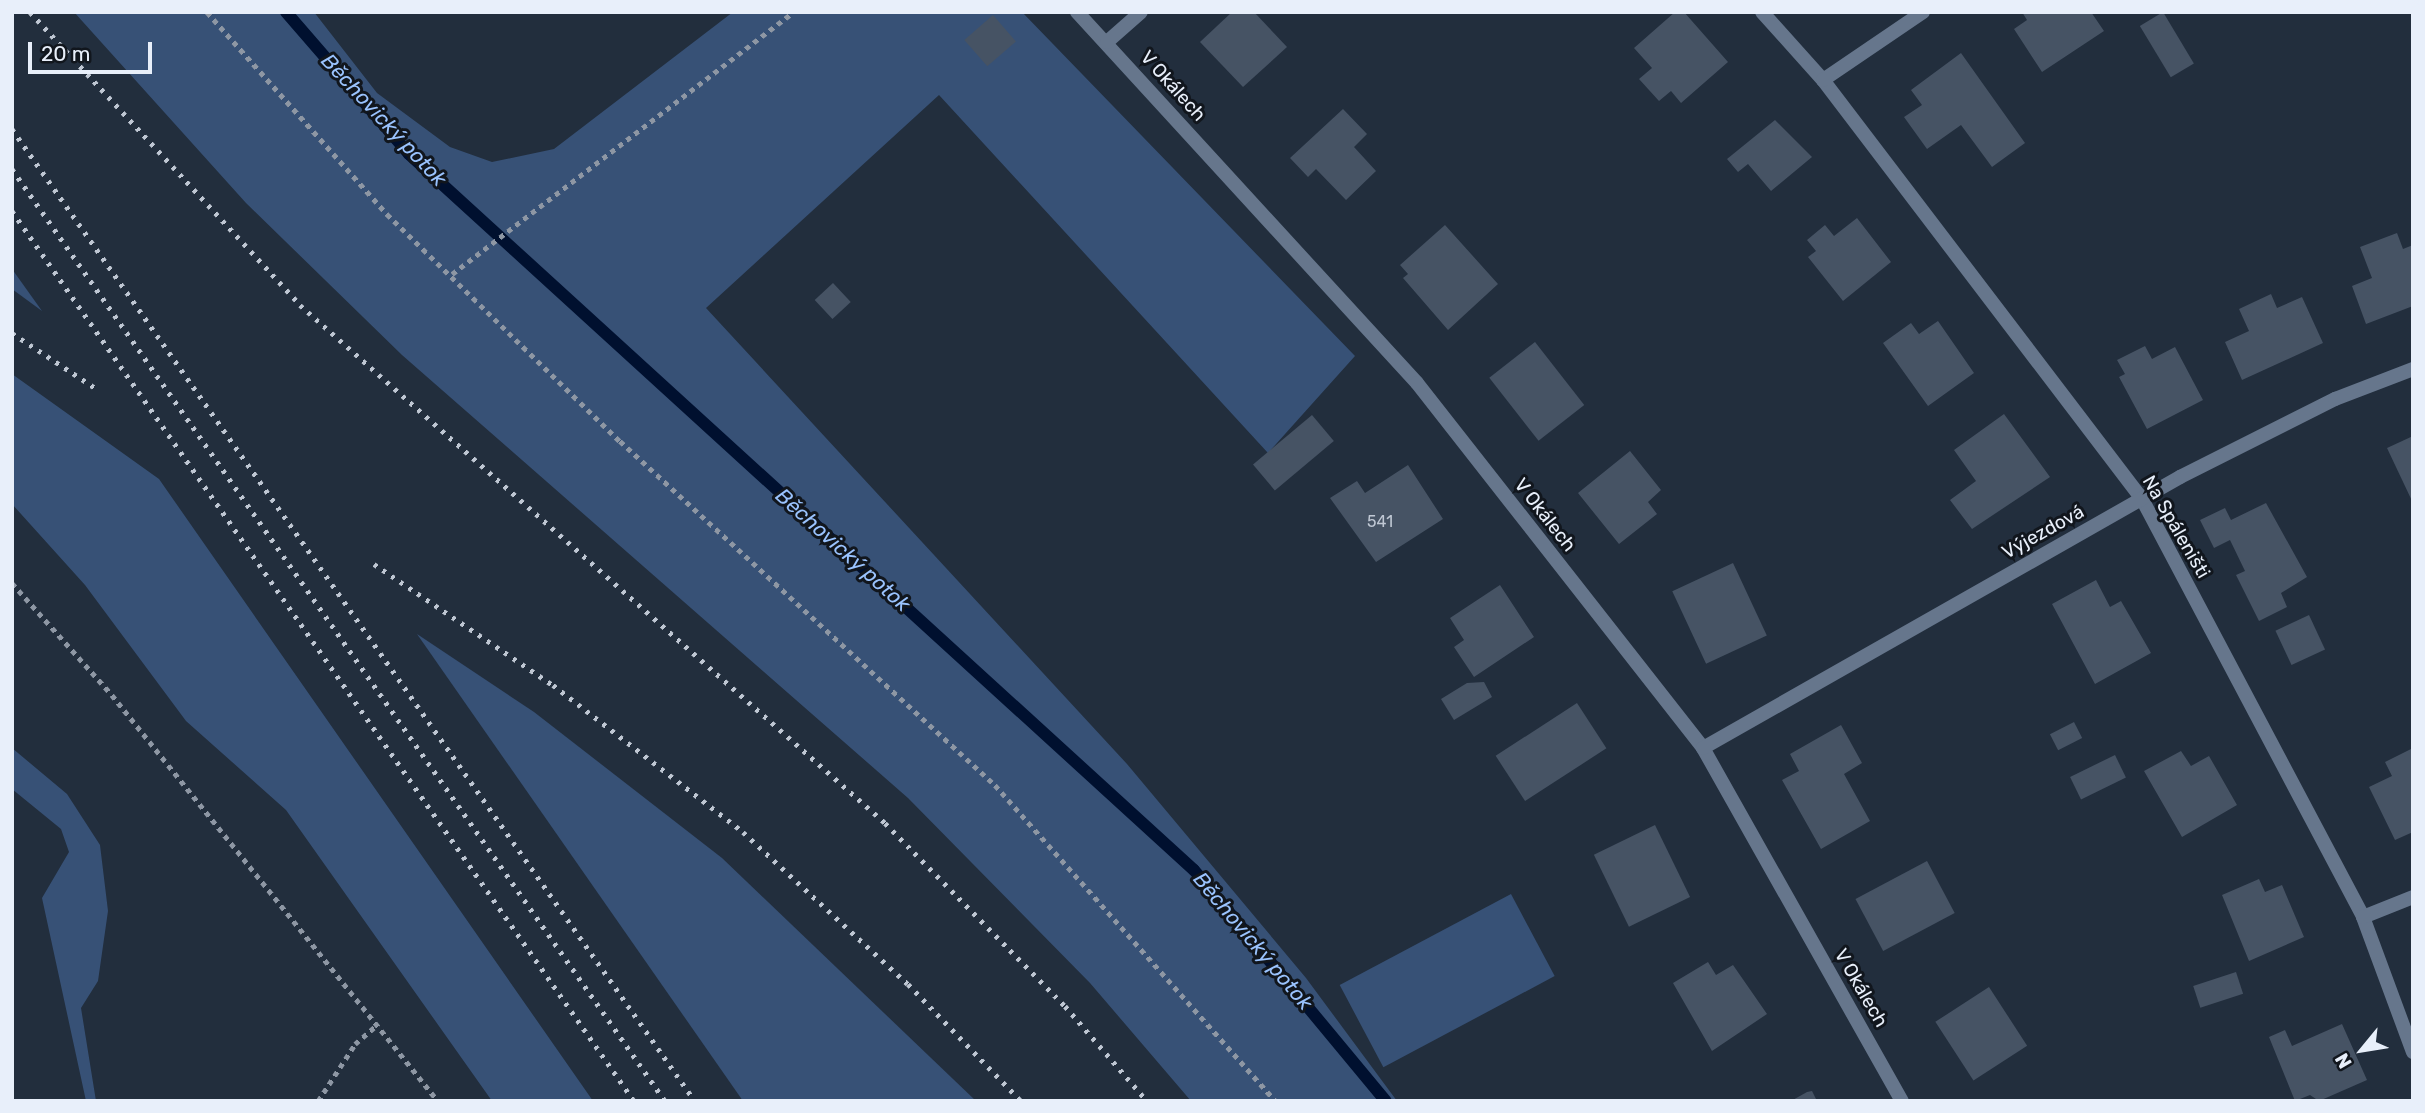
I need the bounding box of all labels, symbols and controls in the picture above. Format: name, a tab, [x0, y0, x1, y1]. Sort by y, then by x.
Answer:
scale bar	[32, 28, 156, 72]
text: 20 m	[41, 41, 90, 66]
street label: V Okálech	[1135, 46, 1211, 126]
water label: Běchovický potok	[316, 48, 452, 192]
street label: Na Spáleništi	[2137, 471, 2215, 583]
street label: V Okálech	[1509, 474, 1581, 556]
water label: Běchovický potok	[770, 483, 916, 617]
street label: Výjezdová	[1998, 500, 2088, 564]
house number: 541	[1367, 512, 1393, 532]
water label: Běchovický potok	[1188, 867, 1318, 1015]
street label: V Okálech	[1829, 944, 1893, 1032]
north arrow	[2327, 1015, 2397, 1085]
text: N	[2330, 1049, 2357, 1072]

